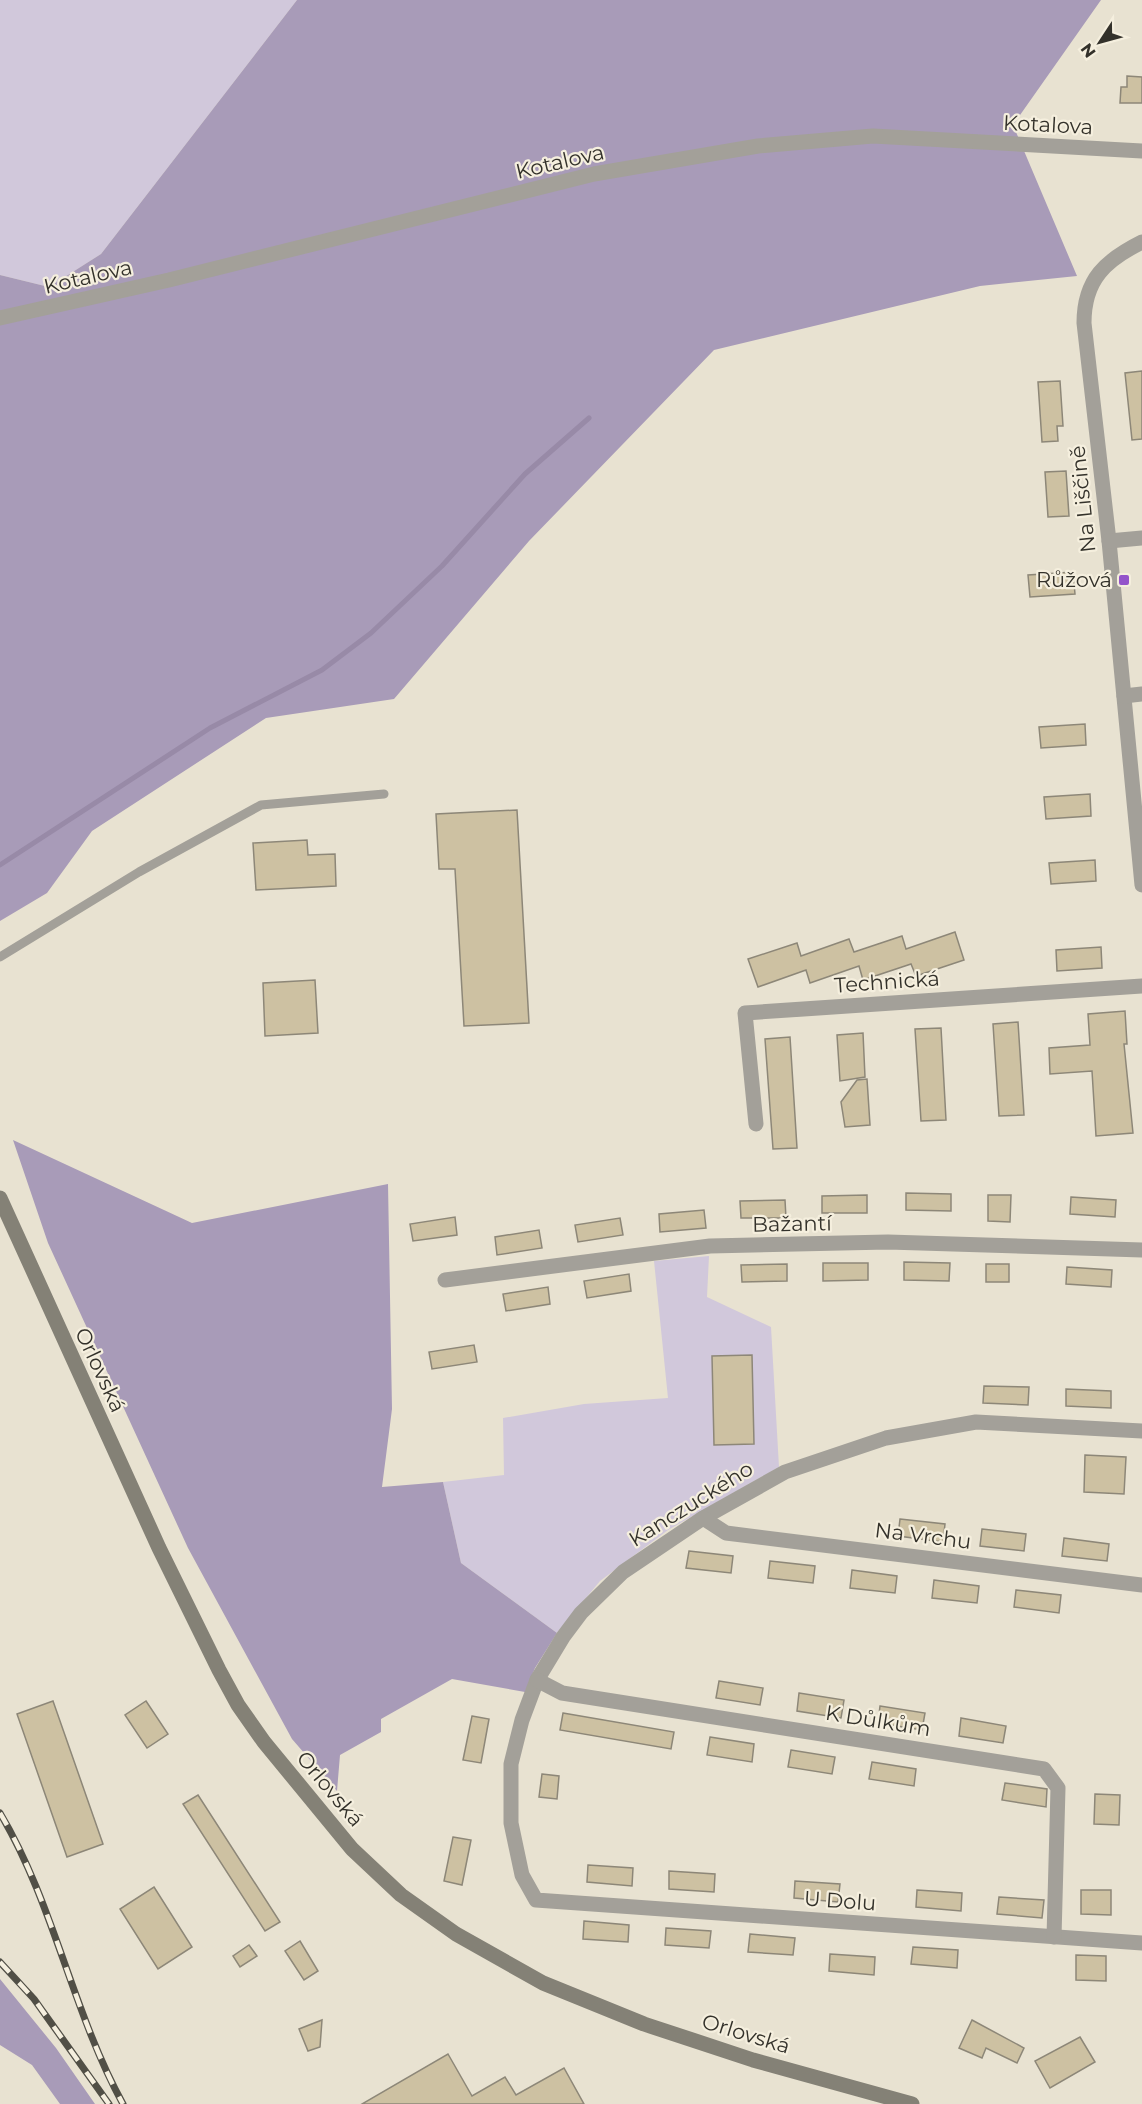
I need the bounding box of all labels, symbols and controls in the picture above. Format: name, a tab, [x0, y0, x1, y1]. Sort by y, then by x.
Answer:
north arrow	[1070, 12, 1130, 72]
text: N	[1077, 40, 1100, 61]
street label: Kotalova	[1002, 110, 1094, 139]
street label: Kotalova	[513, 139, 607, 184]
street label: Kotalova	[41, 254, 135, 299]
street label: Na Liščině	[1064, 444, 1101, 554]
place label: Růžová	[1036, 567, 1112, 592]
marker: Růžová	[1117, 573, 1131, 587]
street label: Technická	[833, 965, 941, 998]
street label: Bažantí	[752, 1210, 833, 1237]
street label: Orlovská	[70, 1323, 131, 1416]
street label: Kanczuckého	[624, 1455, 757, 1552]
street label: Na Vrchu	[873, 1517, 973, 1554]
street label: K Důlkům	[824, 1700, 933, 1741]
street label: Orlovská	[292, 1746, 369, 1831]
street label: U Dolu	[803, 1886, 877, 1915]
street label: Orlovská	[699, 2008, 793, 2059]

